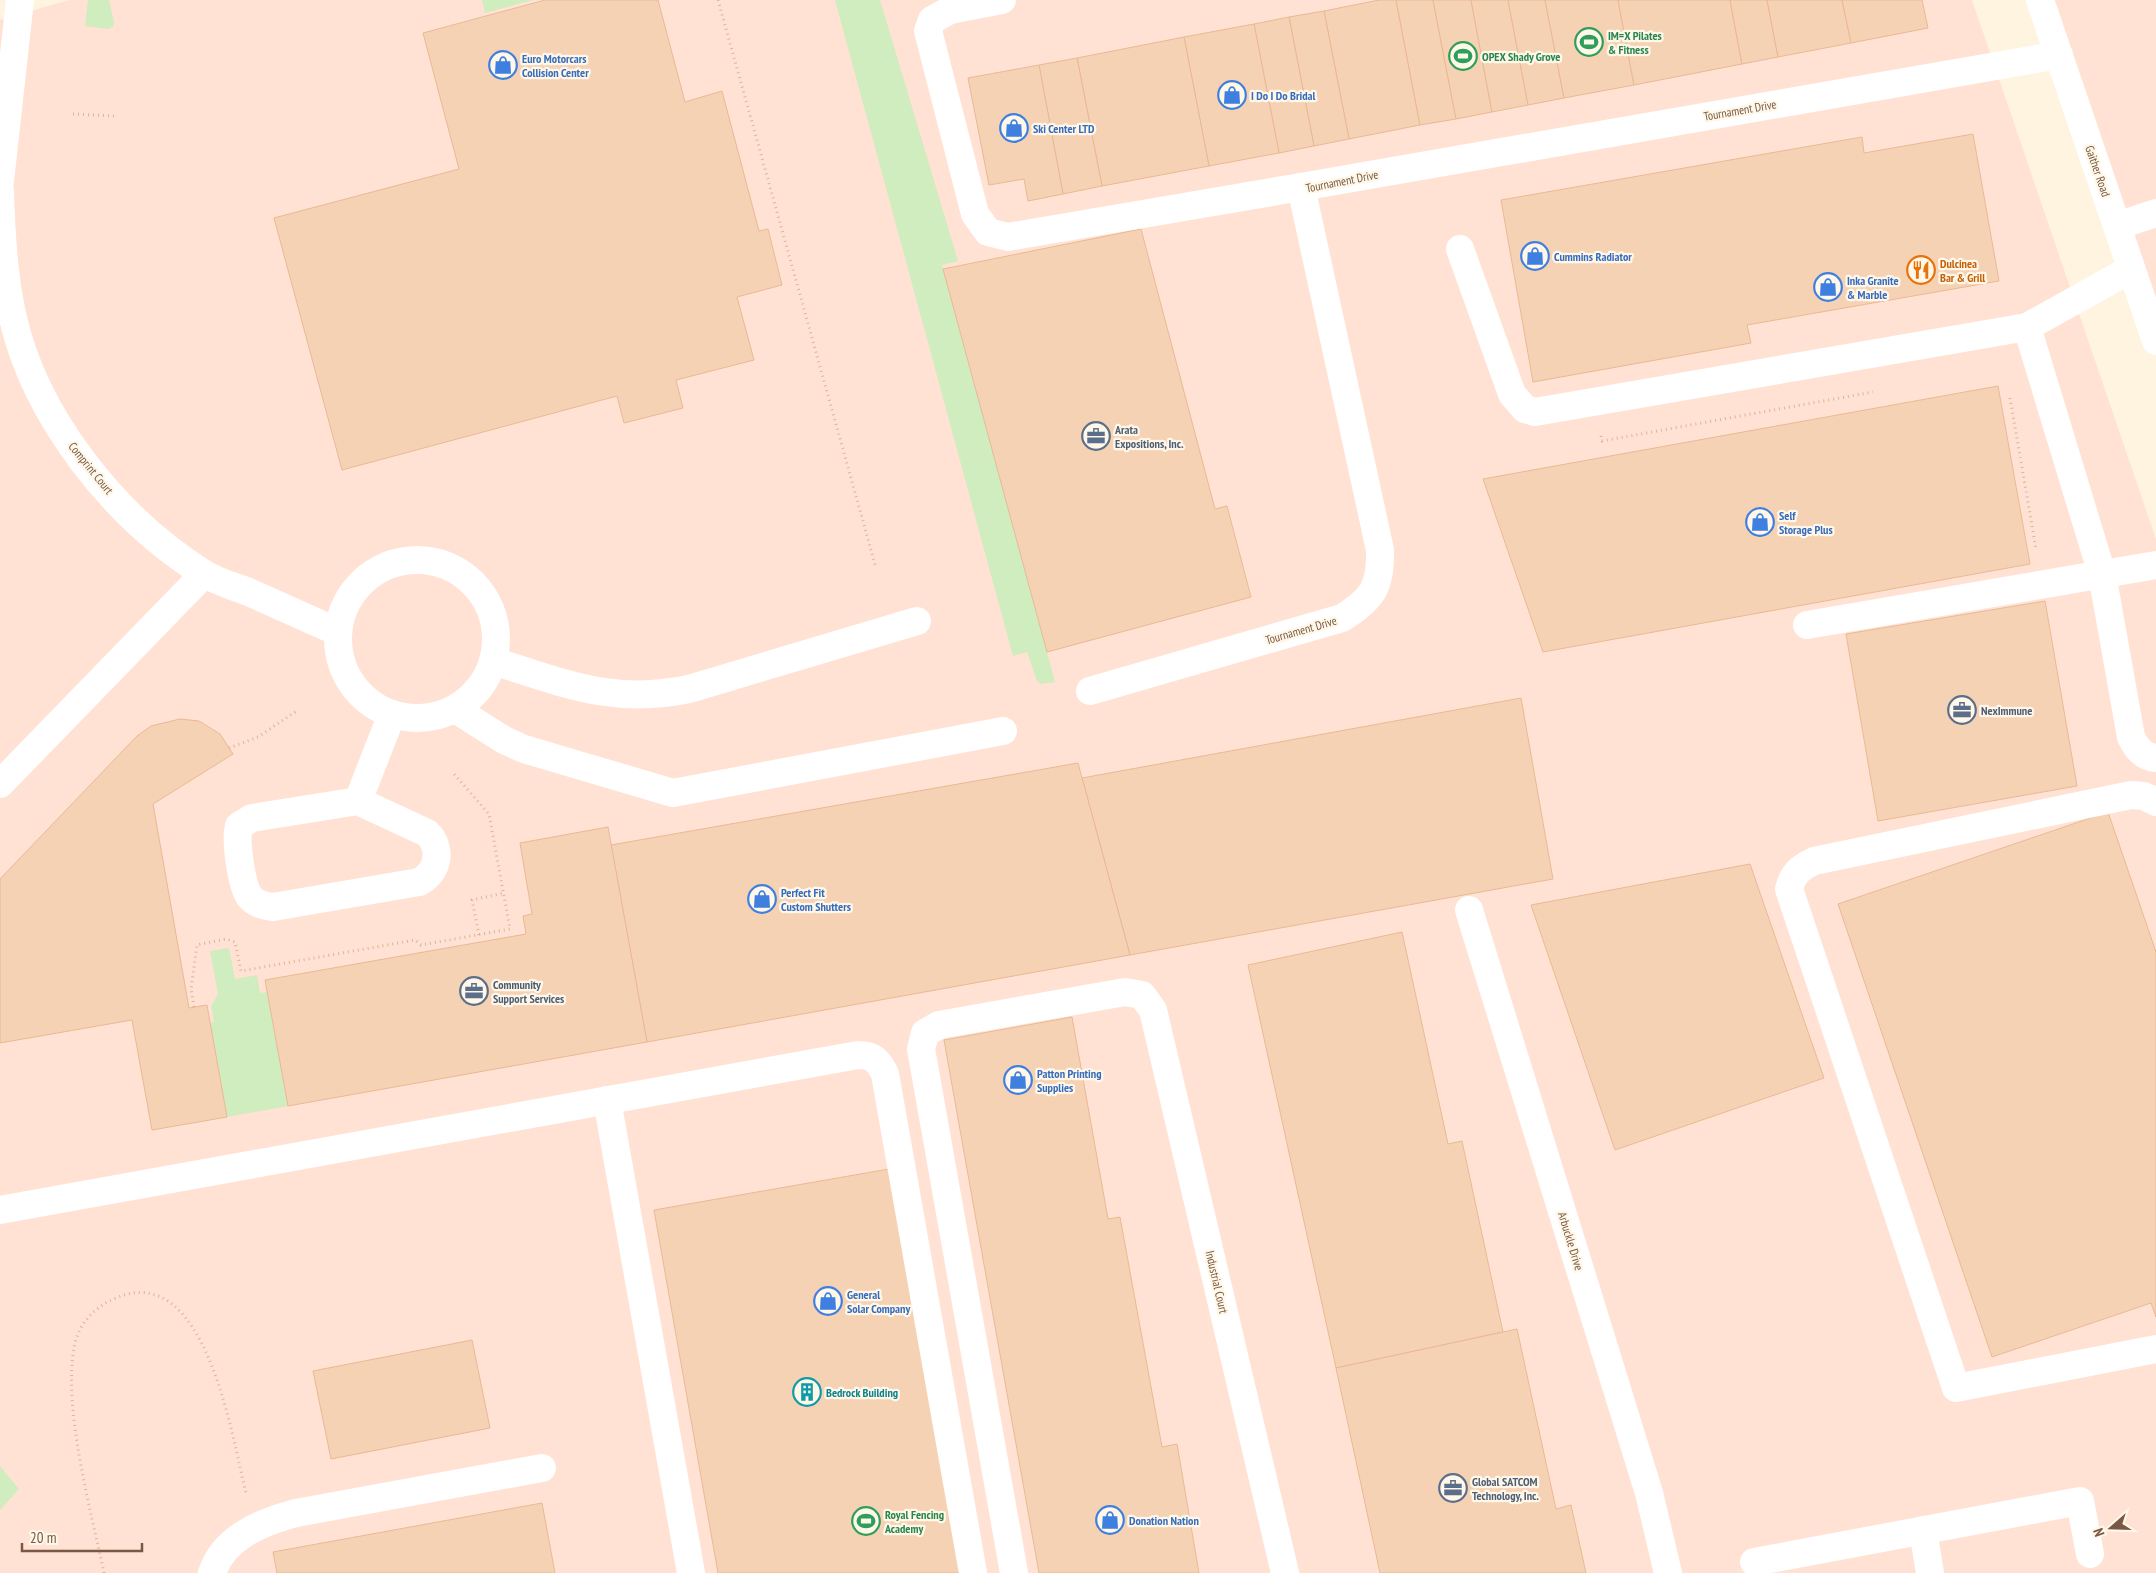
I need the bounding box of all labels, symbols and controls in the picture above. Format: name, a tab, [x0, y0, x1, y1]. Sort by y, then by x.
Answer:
sports icon: IM=X Pilates & Fitness	[1574, 27, 1604, 57]
place label: IM=X Pilates & Fitness	[1608, 28, 1662, 57]
sports icon: OPEX Shady Grove	[1448, 41, 1478, 71]
place label: OPEX Shady Grove	[1482, 49, 1560, 64]
shop icon: Euro Motorcars Collision Center	[488, 50, 518, 80]
place label: Euro Motorcars Collision Center	[522, 51, 589, 80]
shop icon: I Do I Do Bridal	[1217, 80, 1247, 110]
place label: I Do I Do Bridal	[1251, 88, 1315, 103]
street label: Tournament Drive	[1702, 96, 1778, 124]
shop icon: Ski Center LTD	[999, 113, 1029, 143]
place label: Ski Center LTD	[1033, 121, 1095, 136]
street label: Gaither Road	[2082, 143, 2114, 199]
street label: Tournament Drive	[1304, 167, 1380, 195]
shop icon: Cummins Radiator	[1520, 241, 1550, 271]
place label: Cummins Radiator	[1554, 249, 1632, 264]
restaurant icon: Dulcinea Bar & Grill	[1906, 255, 1936, 285]
place label: Dulcinea Bar & Grill	[1940, 256, 1985, 285]
shop icon: Inka Granite & Marble	[1813, 272, 1843, 302]
place label: Inka Granite & Marble	[1847, 273, 1899, 302]
office icon: Arata Expositions, Inc.	[1081, 421, 1111, 451]
place label: Arata Expositions, Inc.	[1114, 422, 1184, 451]
street label: Comprint Court	[65, 439, 117, 498]
shop icon: Self Storage Plus	[1745, 507, 1775, 537]
place label: Self Storage Plus	[1779, 508, 1833, 537]
street label: Tournament Drive	[1264, 613, 1338, 647]
office icon: NexImmune	[1947, 695, 1977, 725]
place label: NexImmune	[1981, 703, 2032, 718]
shop icon: Perfect Fit Custom Shutters	[747, 884, 777, 914]
place label: Perfect Fit Custom Shutters	[781, 885, 851, 914]
office icon: Community Support Services	[459, 976, 489, 1006]
place label: Community Support Services	[493, 977, 564, 1006]
shop icon: Patton Printing Supplies	[1003, 1065, 1033, 1095]
place label: Patton Printing Supplies	[1037, 1066, 1101, 1095]
street label: Arbuckle Drive	[1555, 1210, 1587, 1272]
street label: Industrial Court	[1202, 1249, 1232, 1316]
shop icon: General Solar Company	[813, 1286, 843, 1316]
place label: General Solar Company	[847, 1287, 910, 1316]
building icon: Bedrock Building	[792, 1377, 822, 1407]
place label: Bedrock Building	[826, 1385, 898, 1400]
office icon: Global SATCOM Technology, Inc.	[1438, 1473, 1468, 1503]
place label: Global SATCOM Technology, Inc.	[1472, 1474, 1539, 1503]
north arrow	[2086, 1503, 2136, 1553]
shop icon: Donation Nation	[1095, 1505, 1125, 1535]
sports icon: Royal Fencing Academy	[851, 1506, 881, 1536]
place label: Royal Fencing Academy	[884, 1507, 944, 1536]
place label: Donation Nation	[1129, 1513, 1199, 1528]
scale bar	[22, 1520, 142, 1552]
text: N	[2089, 1526, 2109, 1539]
text: 20 m	[30, 1528, 56, 1547]

